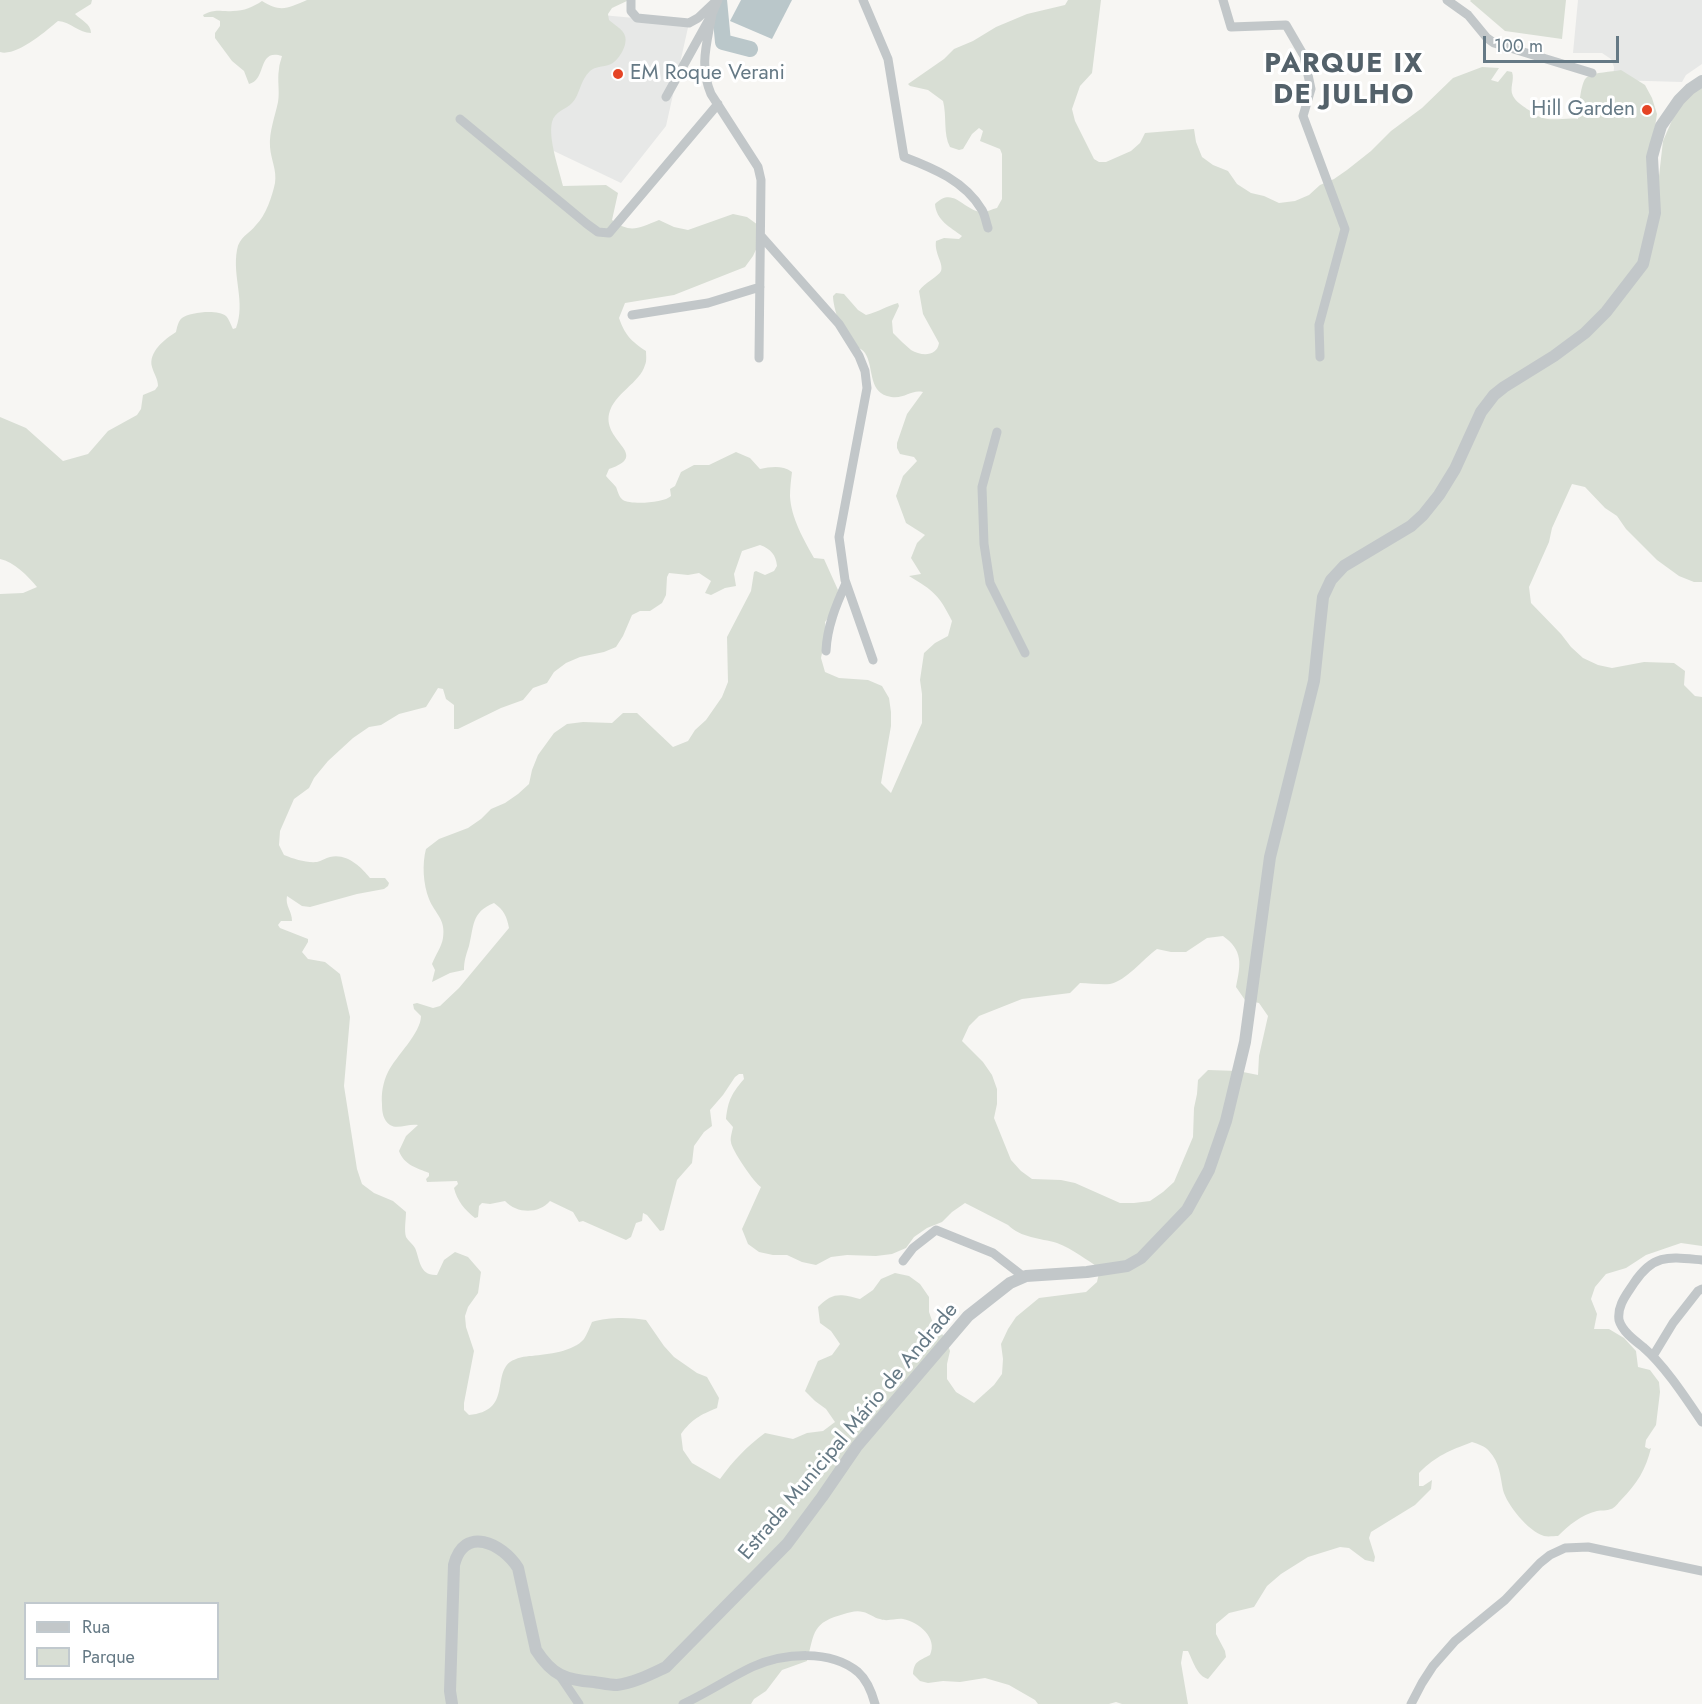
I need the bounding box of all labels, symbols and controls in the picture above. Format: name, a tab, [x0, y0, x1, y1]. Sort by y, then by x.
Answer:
scale bar	[1486, 24, 1622, 62]
text: 100 m	[1494, 33, 1543, 59]
district label: PARQUE IX DE JULHO	[1264, 49, 1424, 112]
place label: EM Roque Verani	[630, 61, 785, 87]
marker: EM Roque Verani	[611, 67, 625, 81]
place label: Hill Garden	[1531, 97, 1635, 123]
marker: Hill Garden	[1640, 103, 1654, 117]
street label: Estrada Municipal Mário de Andrade	[734, 1298, 964, 1566]
legend	[24, 1602, 219, 1680]
text: Rua	[82, 1614, 110, 1640]
text: Parque	[82, 1644, 135, 1670]

